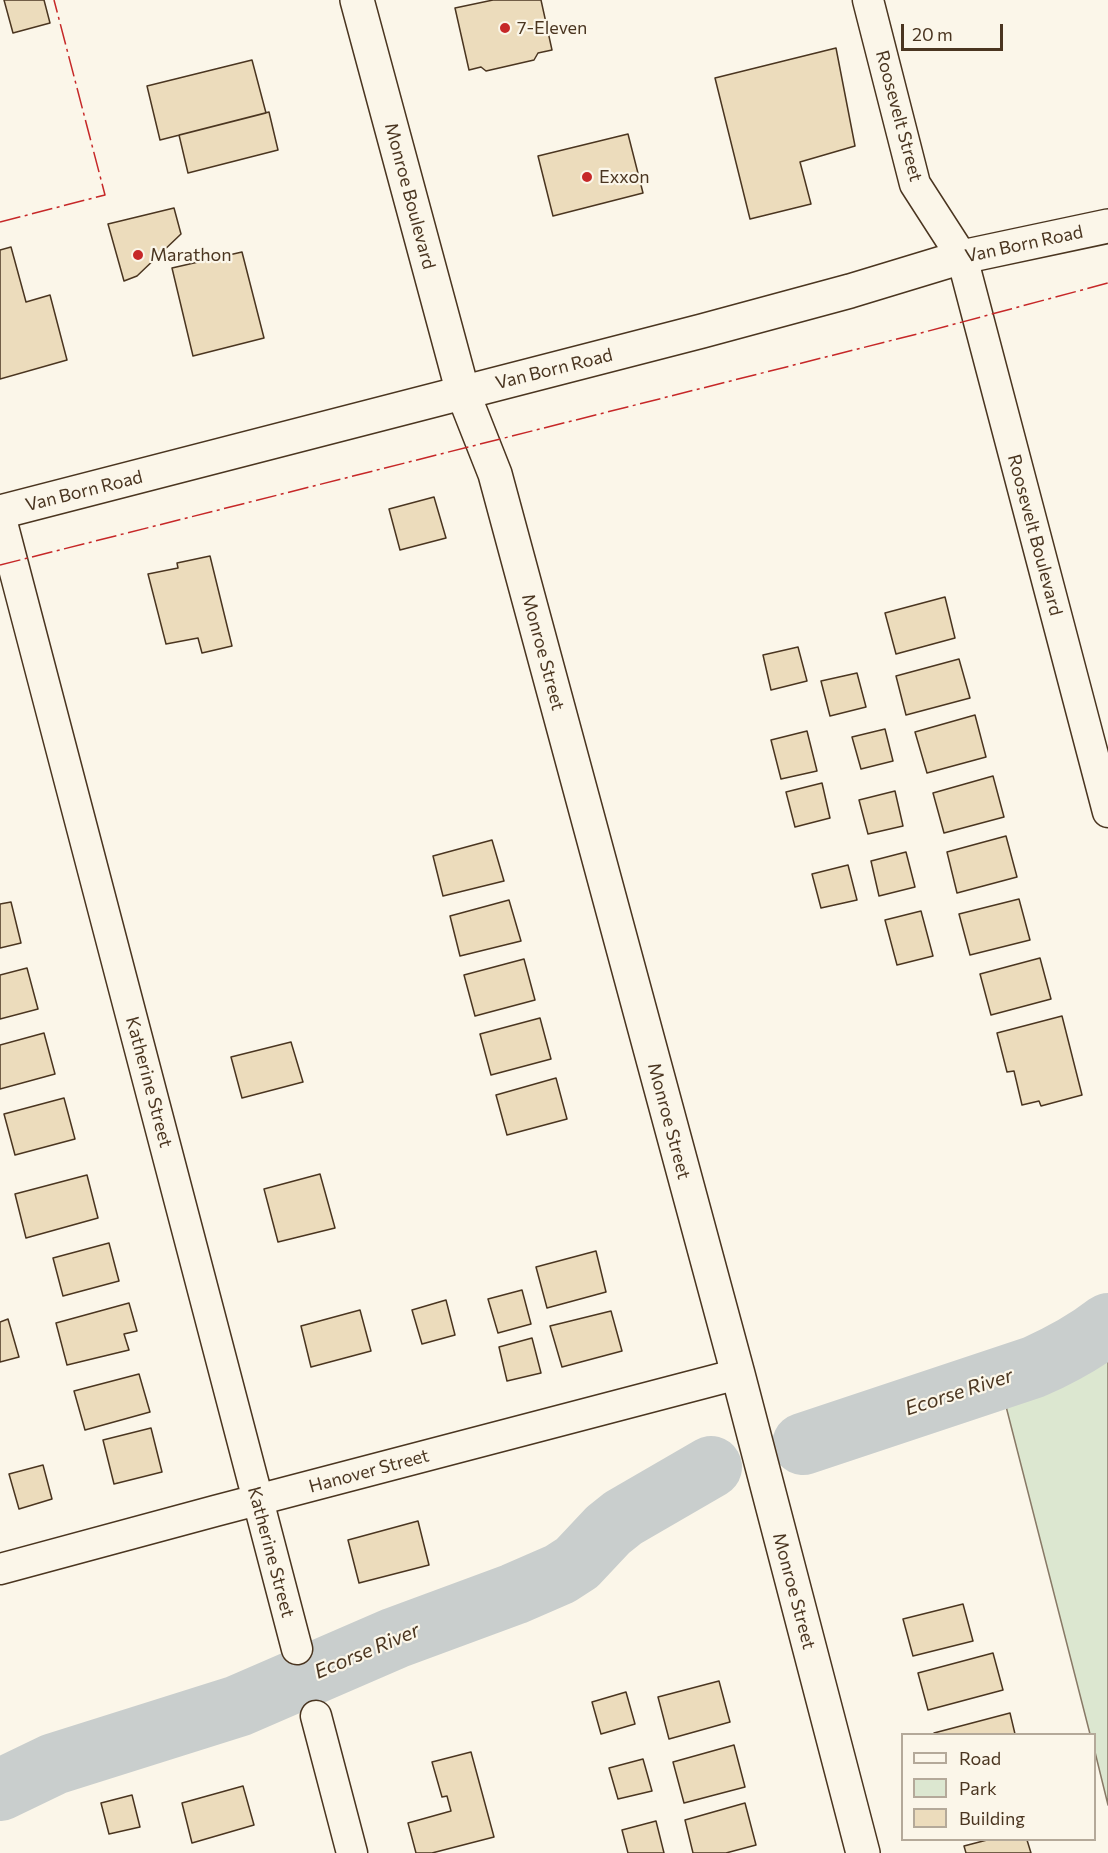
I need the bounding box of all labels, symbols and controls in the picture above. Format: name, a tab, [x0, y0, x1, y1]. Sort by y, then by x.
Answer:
scale bar	[904, 12, 1006, 50]
place label: 7-Eleven	[517, 17, 587, 39]
marker: 7-Eleven	[498, 21, 512, 35]
text: 20 m	[912, 23, 953, 45]
street label: Roosevelt Street	[871, 48, 927, 184]
street label: Monroe Boulevard	[380, 120, 440, 272]
place label: Exxon	[599, 166, 649, 188]
marker: Exxon	[580, 170, 594, 184]
street label: Van Born Road	[963, 221, 1085, 267]
place label: Marathon	[150, 244, 232, 266]
marker: Marathon	[131, 248, 145, 262]
street label: Van Born Road	[493, 344, 615, 394]
street label: Roosevelt Boulevard	[1003, 452, 1067, 618]
street label: Van Born Road	[23, 466, 145, 516]
street label: Monroe Street	[517, 591, 569, 713]
street label: Katherine Street	[121, 1014, 177, 1150]
street label: Monroe Street	[643, 1060, 695, 1182]
water label: Ecorse River	[902, 1363, 1016, 1421]
street label: Hanover Street	[307, 1445, 431, 1497]
street label: Katherine Street	[243, 1484, 299, 1620]
street label: Monroe Street	[768, 1530, 820, 1652]
water label: Ecorse River	[311, 1618, 423, 1684]
legend	[901, 1733, 1096, 1841]
text: Road	[959, 1747, 1001, 1769]
text: Park	[959, 1777, 997, 1799]
text: Building	[959, 1807, 1025, 1829]

